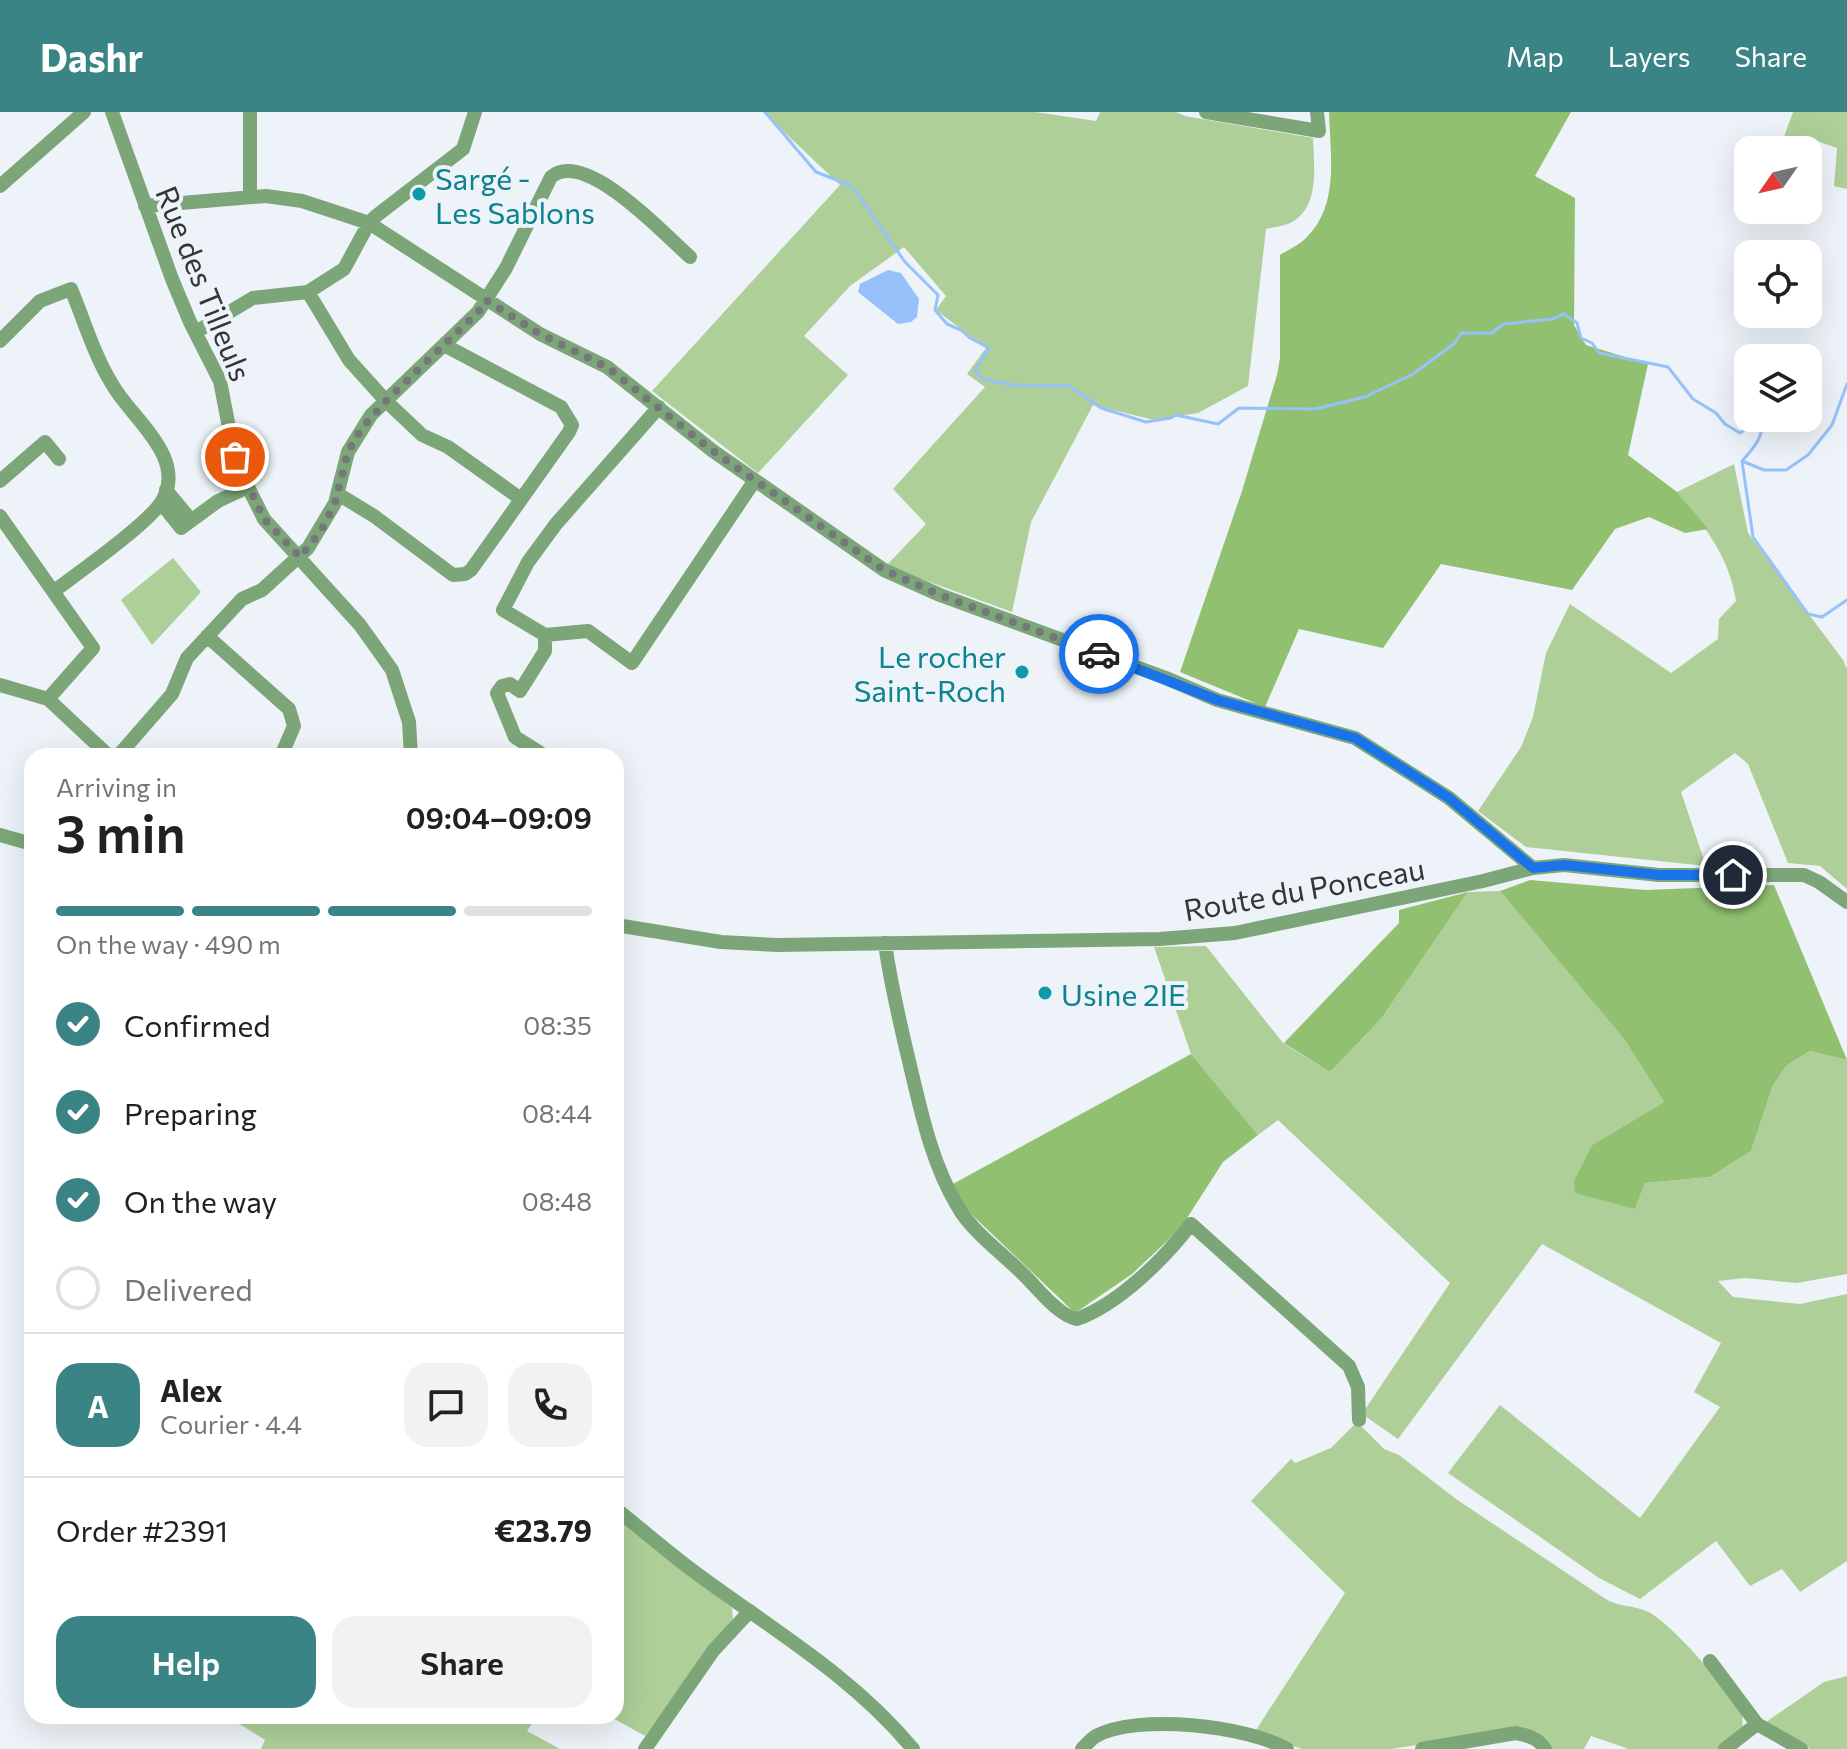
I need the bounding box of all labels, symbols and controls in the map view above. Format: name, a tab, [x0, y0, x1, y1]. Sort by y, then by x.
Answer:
text: Dashr	[40, 33, 143, 80]
text: Map	[1506, 39, 1564, 73]
text: Layers	[1608, 39, 1690, 73]
text: Share	[1734, 39, 1807, 73]
north arrow	[1734, 136, 1822, 224]
map controls	[1734, 136, 1822, 432]
place label: Sargé - Les Sablons	[435, 159, 595, 230]
street label: Rue des Tilleuls	[149, 180, 261, 386]
marker: Sargé - Les Sablons	[410, 185, 428, 203]
button: locate	[1734, 240, 1822, 328]
button: layers	[1734, 344, 1822, 432]
pin	[201, 423, 269, 491]
icon: bag	[213, 435, 257, 479]
courier	[1059, 614, 1139, 694]
icon: car	[1077, 632, 1121, 676]
place label: Le rocher Saint-Roch	[854, 637, 1006, 708]
marker: Le rocher Saint-Roch	[1013, 663, 1031, 681]
text: Arriving in	[56, 771, 177, 802]
text: 09:04–09:09	[406, 798, 592, 835]
text: 3 min	[56, 800, 185, 864]
pin	[1699, 841, 1767, 909]
street label: Route du Ponceau	[1181, 849, 1427, 927]
icon: home	[1711, 853, 1755, 897]
text: On the way · 490 m	[56, 928, 281, 959]
place label: Usine 2IE	[1061, 975, 1186, 1012]
marker: Usine 2IE	[1036, 984, 1054, 1002]
icon: check	[56, 1002, 100, 1046]
text: Confirmed	[124, 1006, 271, 1043]
text: 08:35	[523, 1009, 592, 1040]
icon: check	[56, 1090, 100, 1134]
text: Preparing	[124, 1094, 257, 1131]
text: 08:44	[522, 1097, 592, 1128]
icon: check	[56, 1178, 100, 1222]
text: On the way	[124, 1182, 277, 1219]
text: 08:48	[522, 1185, 592, 1216]
text: Delivered	[124, 1270, 253, 1307]
button: chat	[404, 1363, 488, 1447]
button: phone	[508, 1363, 592, 1447]
text: Alex	[160, 1371, 223, 1408]
text: A	[87, 1387, 109, 1424]
text: Courier · 4.4	[160, 1408, 302, 1439]
text: Order #2391	[56, 1511, 228, 1548]
text: €23.79	[494, 1511, 592, 1548]
button: Help	[56, 1616, 316, 1708]
button: Share	[332, 1616, 592, 1708]

